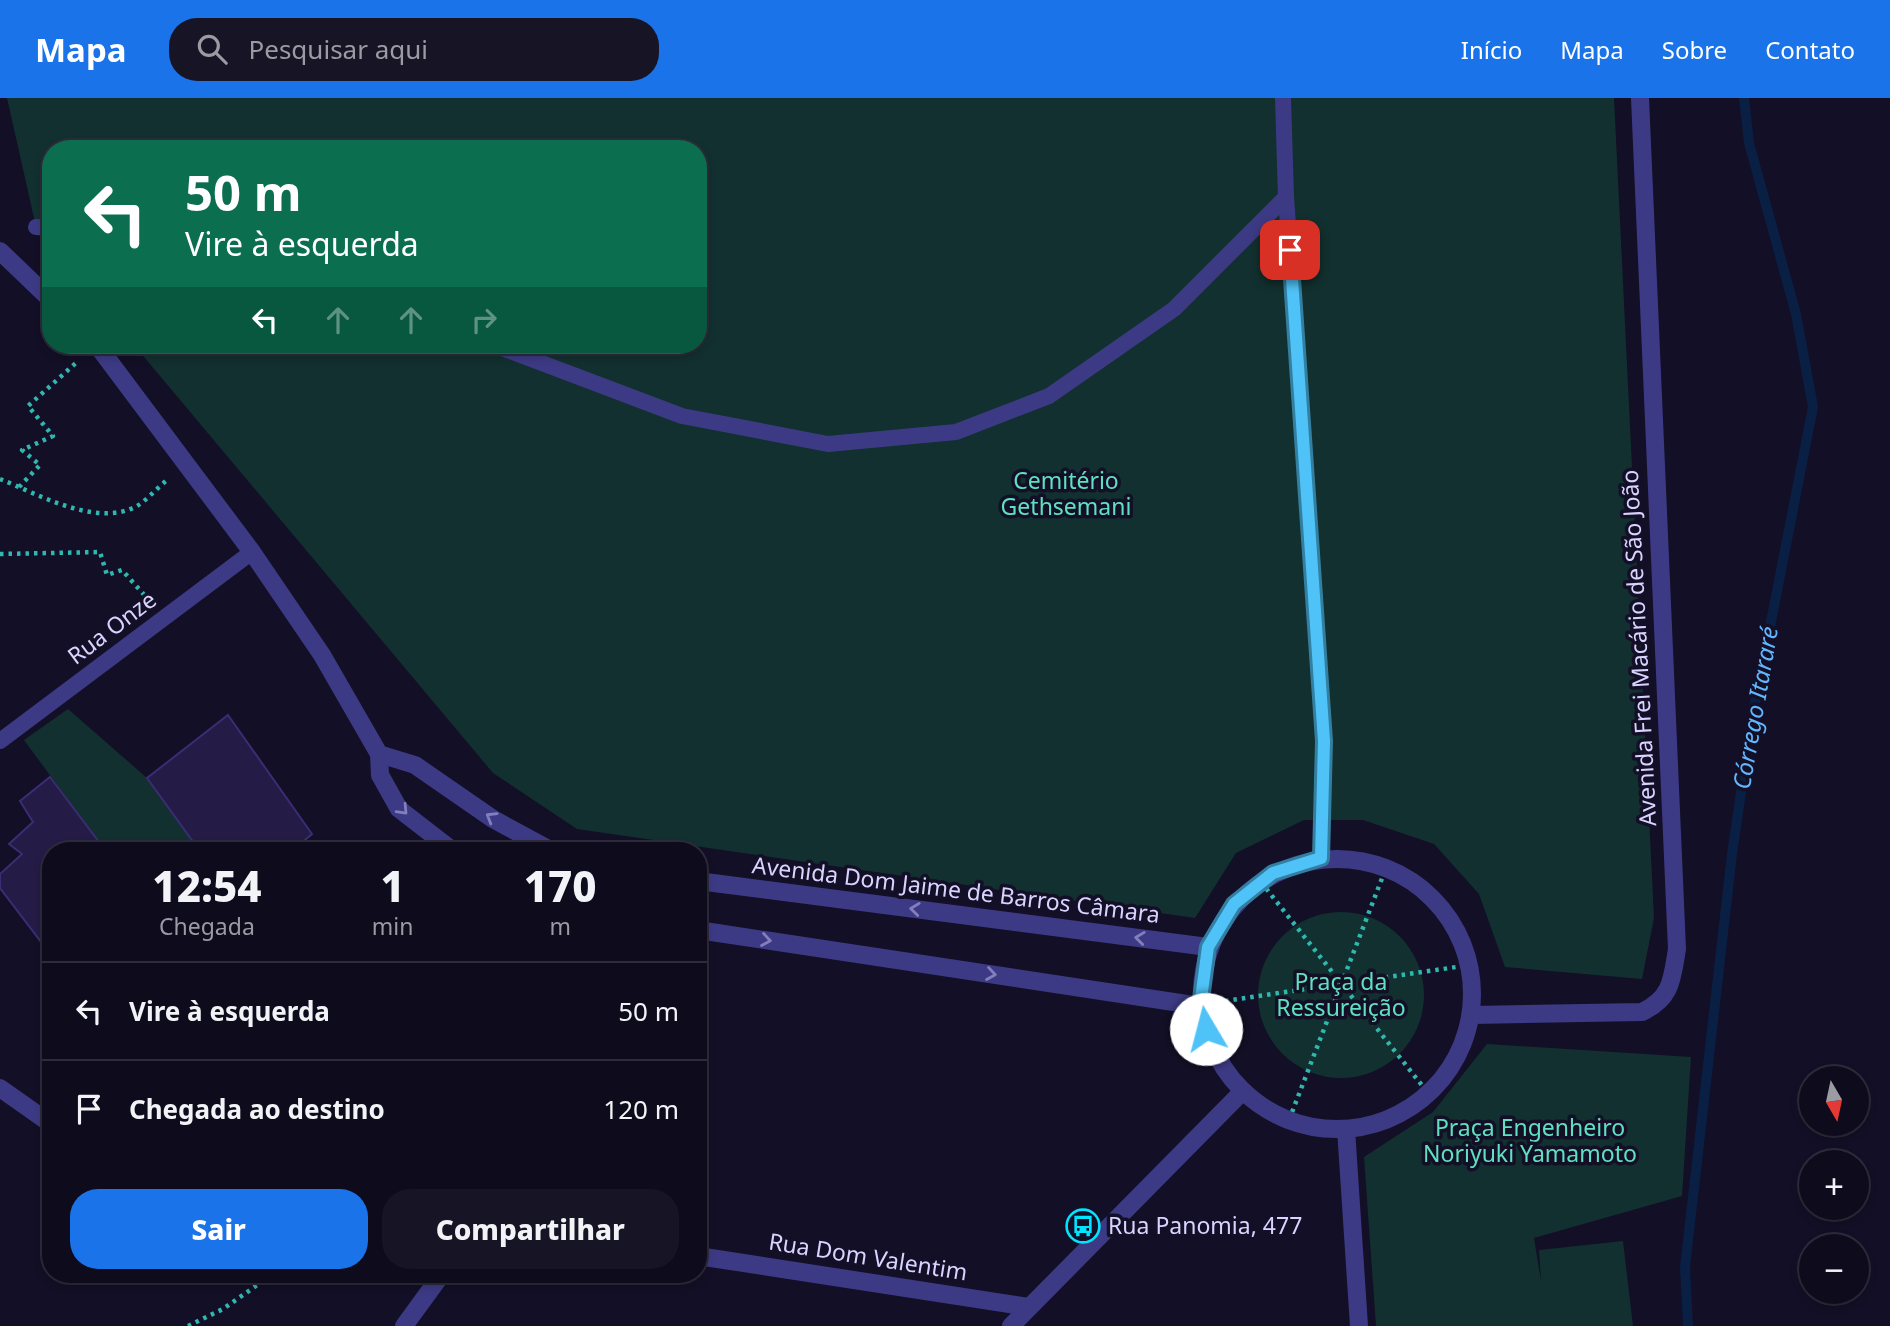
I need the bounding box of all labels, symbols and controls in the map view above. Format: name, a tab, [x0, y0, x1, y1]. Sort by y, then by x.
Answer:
search box	[169, 18, 659, 81]
text: Mapa	[35, 27, 127, 72]
icon: search	[193, 30, 231, 68]
text: Pesquisar aqui	[249, 31, 428, 67]
text: Início	[1461, 33, 1522, 66]
text: Mapa	[1560, 33, 1624, 66]
text: Sobre	[1662, 33, 1727, 66]
text: Contato	[1765, 33, 1855, 66]
text: 50 m	[185, 159, 302, 225]
icon: left	[70, 168, 161, 259]
pin	[1260, 220, 1320, 280]
text: Vire à esquerda	[185, 222, 419, 265]
icon: arrive	[1271, 231, 1309, 269]
icon: left	[246, 301, 284, 339]
icon: ahead	[319, 301, 357, 339]
icon: ahead	[392, 301, 430, 339]
icon: right	[465, 301, 503, 339]
park label: Cemitério Gethsemani	[1001, 464, 1131, 522]
street label: Avenida Frei Macário de São João	[1613, 469, 1663, 827]
street label: Rua Onze	[60, 583, 162, 671]
water label: Córrego Itararé	[1724, 624, 1785, 792]
one-way arrow	[395, 802, 407, 815]
one-way arrow	[485, 812, 498, 825]
street label: Avenida Dom Jaime de Barros Câmara	[750, 848, 1162, 930]
text: 12:54	[152, 857, 261, 914]
text: 1	[380, 857, 405, 914]
text: 170	[524, 857, 597, 914]
one-way arrow	[909, 901, 921, 916]
text: Chegada	[159, 910, 255, 942]
text: min	[372, 910, 413, 942]
text: m	[549, 910, 571, 942]
one-way arrow	[1134, 931, 1146, 946]
one-way arrow	[760, 932, 772, 947]
park label: Praça da Ressureição	[1276, 965, 1406, 1023]
one-way arrow	[985, 966, 997, 981]
icon: left	[70, 992, 108, 1030]
position arrow	[1169, 992, 1243, 1066]
text: Vire à esquerda	[129, 993, 330, 1029]
text: 50 m	[618, 993, 679, 1029]
north arrow	[1799, 1066, 1869, 1136]
map controls	[1799, 1066, 1869, 1304]
icon: arrive	[70, 1090, 108, 1128]
text: Chegada ao destino	[129, 1091, 385, 1127]
text: 120 m	[603, 1091, 679, 1127]
park label: Praça Engenheiro Noriyuki Yamamoto	[1423, 1111, 1637, 1169]
button: +	[1799, 1150, 1869, 1220]
button: Sair	[70, 1189, 368, 1269]
button: Compartilhar	[382, 1189, 679, 1269]
bus stop icon: Rua Panomia, 477	[1064, 1207, 1102, 1245]
place label: Rua Panomia, 477	[1108, 1209, 1302, 1241]
street label: Rua Dom Valentim	[767, 1225, 970, 1288]
button: −	[1799, 1234, 1869, 1304]

